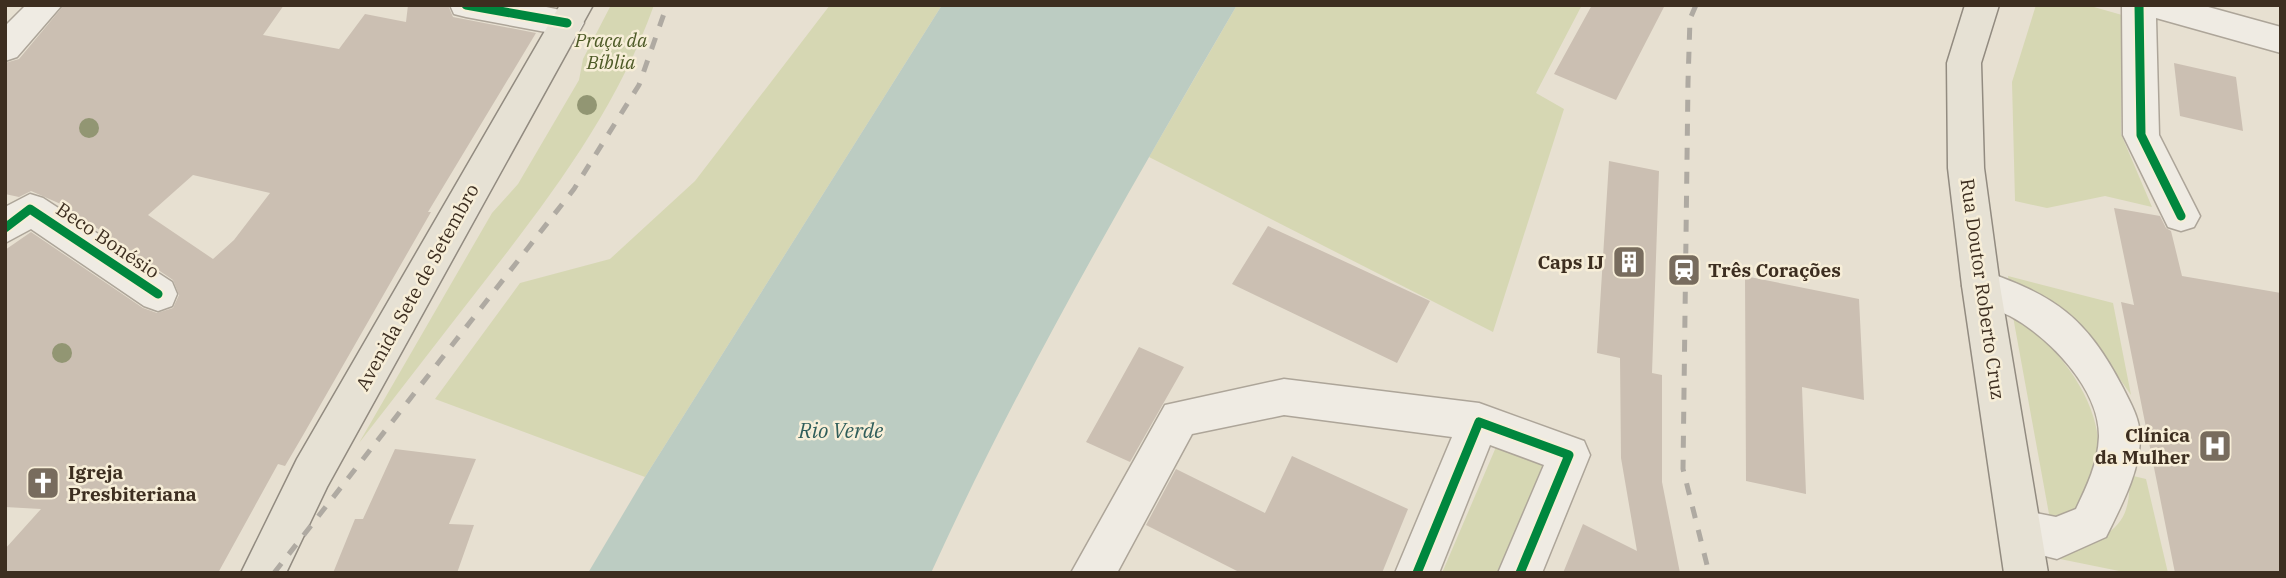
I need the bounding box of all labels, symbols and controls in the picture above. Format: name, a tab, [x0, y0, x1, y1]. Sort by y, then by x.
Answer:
park label: Praça da Bíblia	[574, 28, 648, 74]
street label: Rua Doutor Roberto Cruz	[1956, 177, 2010, 401]
street label: Avenida Sete de Setembro	[350, 179, 484, 395]
street label: Beco Bonésio	[52, 197, 164, 283]
building icon: Caps IJ	[1610, 243, 1648, 281]
place label: Caps IJ	[1538, 250, 1604, 274]
station icon: Três Corações	[1665, 251, 1703, 289]
place label: Três Corações	[1708, 258, 1841, 282]
water label: Rio Verde	[798, 416, 884, 444]
place label: Clínica da Mulher	[2095, 423, 2191, 469]
hospital icon: Clínica da Mulher	[2196, 427, 2234, 465]
place label: Igreja Presbiteriana	[68, 460, 197, 506]
church icon: Igreja Presbiteriana	[24, 464, 62, 502]

